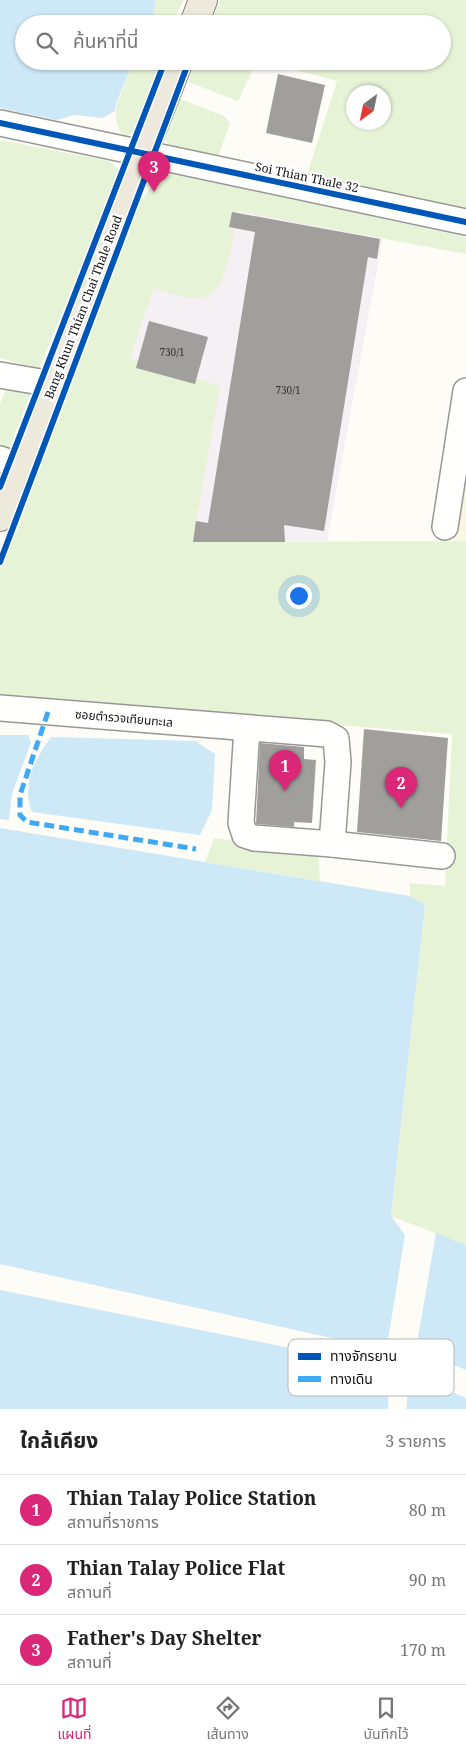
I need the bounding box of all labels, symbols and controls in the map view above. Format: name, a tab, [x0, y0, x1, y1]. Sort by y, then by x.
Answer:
search box	[15, 15, 451, 70]
text: ค้นหาที่นี่	[73, 28, 138, 54]
icon: search	[33, 29, 61, 57]
north arrow	[346, 85, 391, 130]
pin: 3	[138, 151, 170, 192]
street label: Soi Thian Thale 32	[254, 158, 360, 196]
street label: Bang Khun Thian Chai Thale Road	[40, 212, 126, 401]
house number: 730/1	[159, 345, 185, 359]
house number: 730/1	[275, 383, 301, 397]
your location	[286, 583, 312, 609]
street label: ซอยตำรวจเทียนทะเล	[74, 705, 174, 731]
pin: 1	[269, 750, 301, 791]
pin: 2	[385, 767, 417, 808]
legend	[288, 1339, 454, 1396]
text: ทางจักรยาน	[330, 1346, 397, 1365]
text: ทางเดิน	[330, 1369, 373, 1388]
text: ใกล้เคียง	[20, 1426, 98, 1454]
text: 3 รายการ	[385, 1430, 446, 1452]
text: Thian Talay Police Station	[67, 1485, 316, 1511]
text: 1	[31, 1499, 41, 1521]
text: 80 m	[409, 1499, 446, 1521]
text: สถานที่ราชการ	[67, 1511, 159, 1533]
text: Thian Talay Police Flat	[67, 1555, 285, 1581]
text: 2	[31, 1569, 41, 1591]
text: 90 m	[409, 1569, 446, 1591]
text: สถานที่	[67, 1581, 112, 1603]
text: Father's Day Shelter	[67, 1625, 261, 1651]
text: 3	[31, 1639, 41, 1661]
text: 170 m	[400, 1639, 446, 1661]
text: สถานที่	[67, 1651, 112, 1673]
tab: แผนที่	[57, 1694, 92, 1745]
tab: เส้นทาง	[206, 1694, 249, 1745]
tab: บันทึกไว้	[364, 1694, 409, 1745]

